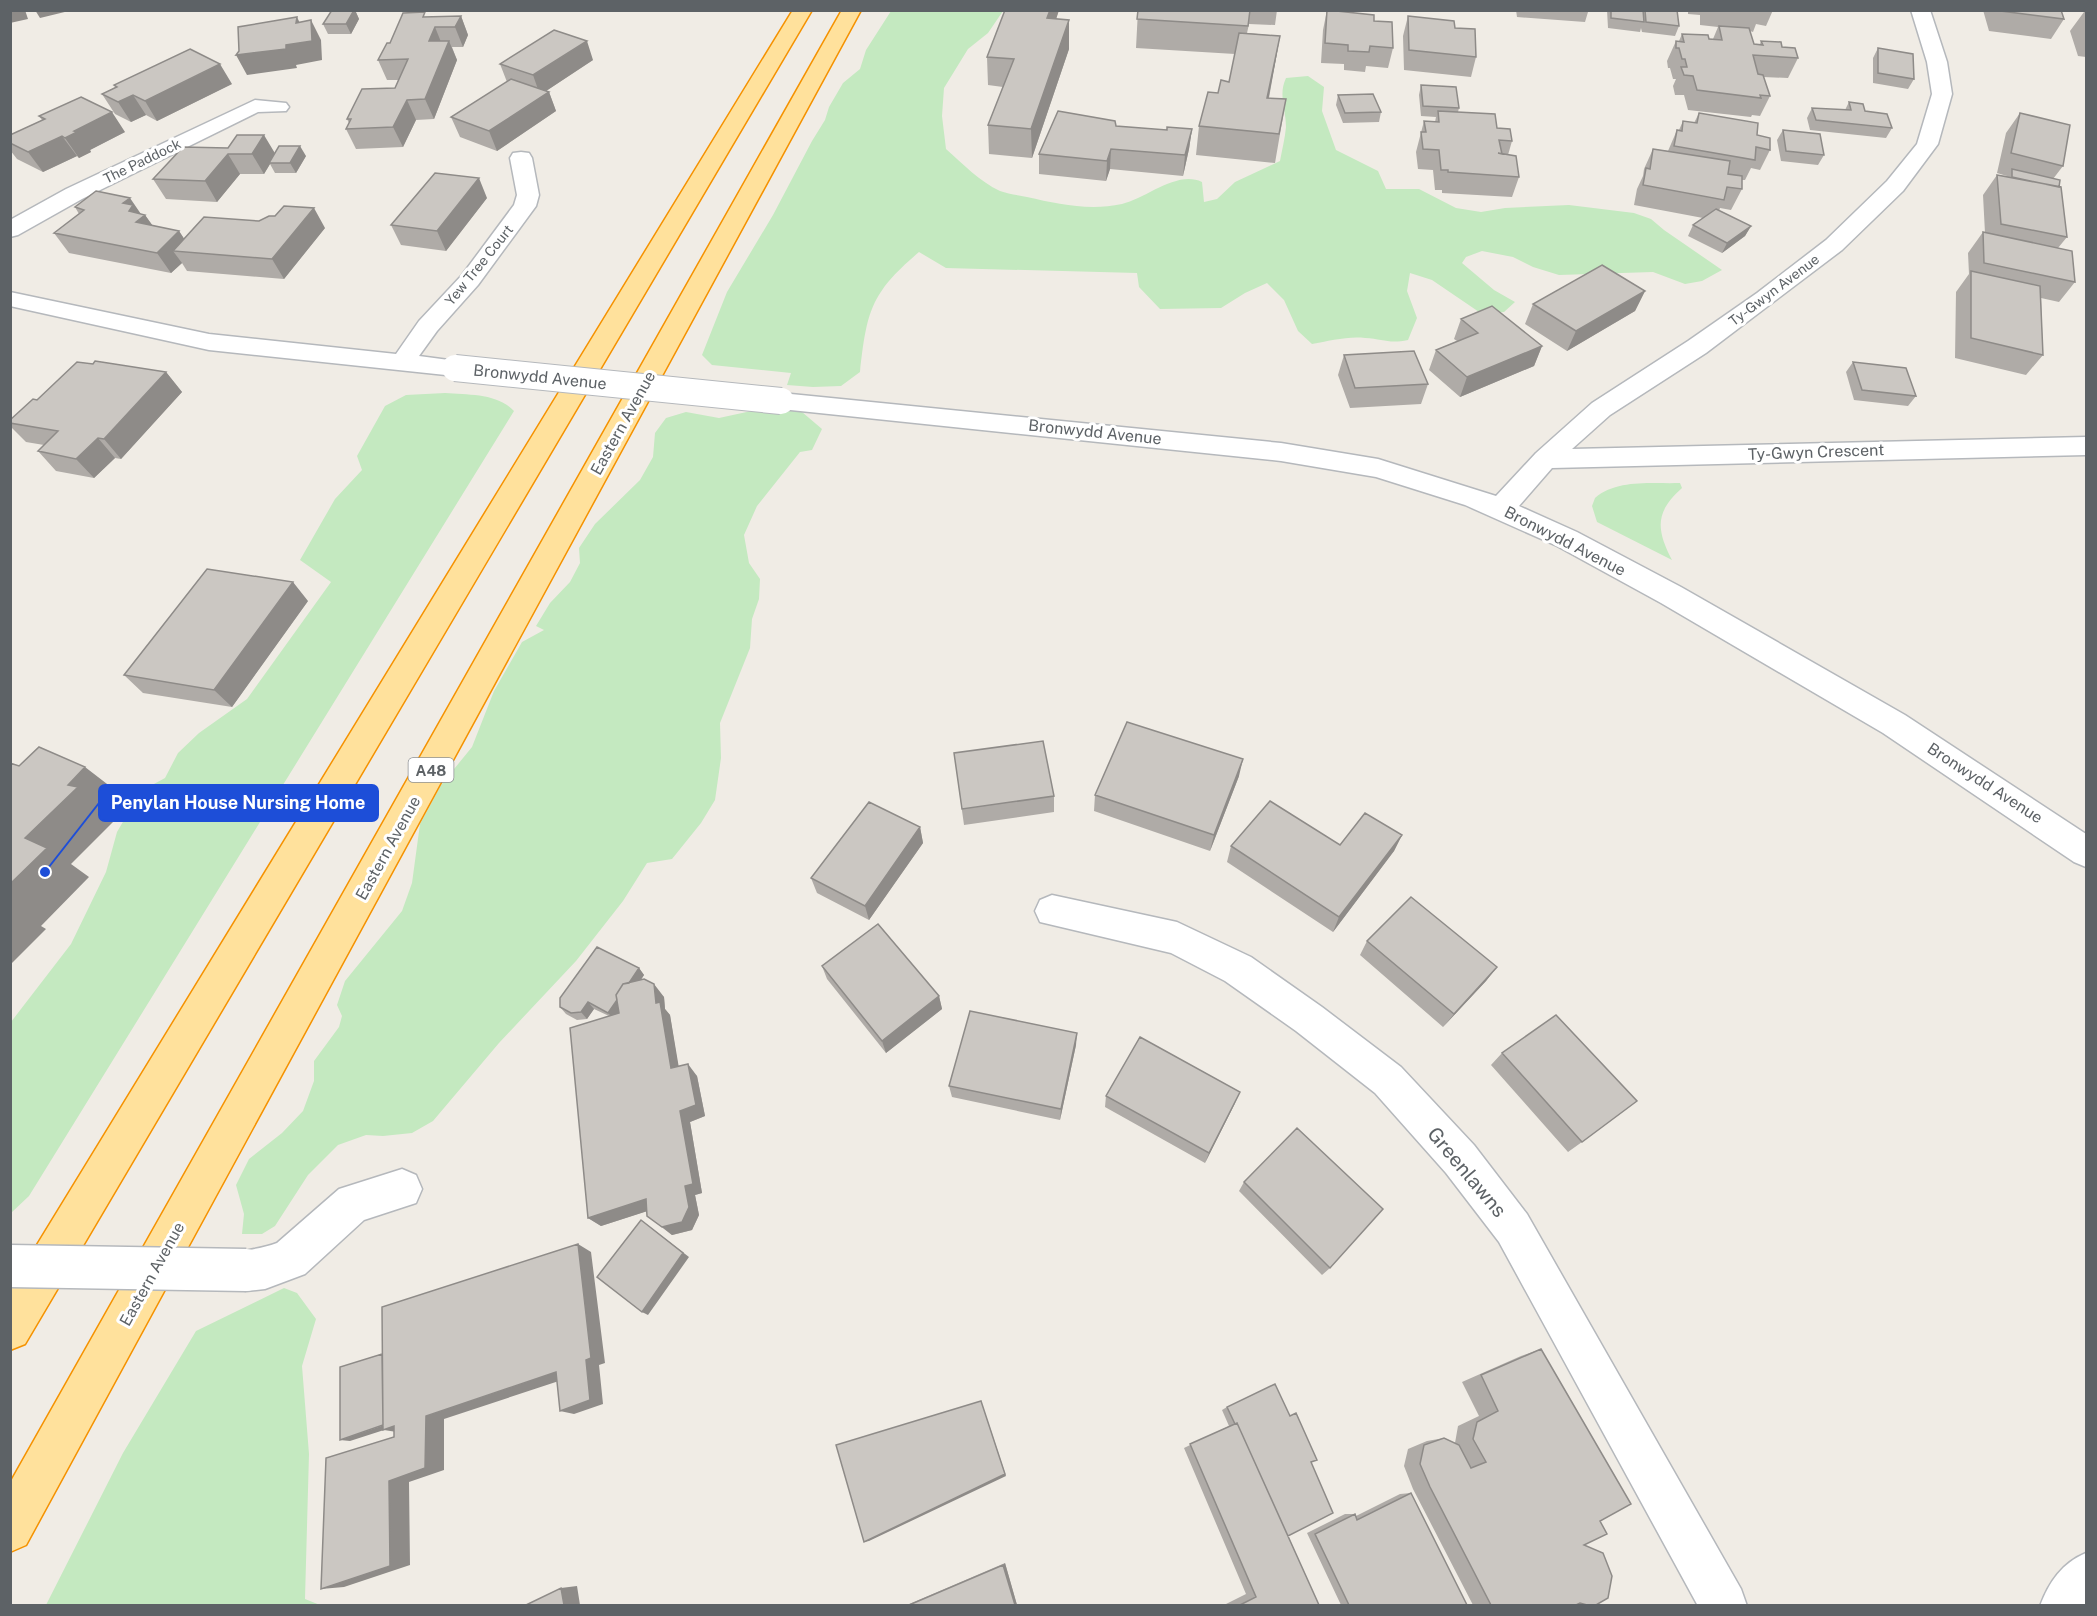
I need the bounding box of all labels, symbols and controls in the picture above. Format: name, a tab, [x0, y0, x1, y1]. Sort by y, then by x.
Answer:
street label: The Paddock	[101, 135, 183, 187]
street label: Yew Tree Court	[442, 222, 516, 308]
street label: Ty-Gwyn Avenue	[1726, 251, 1822, 329]
street label: Bronwydd Avenue	[472, 361, 608, 393]
street label: Eastern Avenue	[587, 368, 659, 478]
street label: Bronwydd Avenue	[1027, 416, 1163, 448]
street label: Ty-Gwyn Crescent	[1747, 440, 1885, 464]
street label: Bronwydd Avenue	[1501, 502, 1629, 580]
street label: Bronwydd Avenue	[1924, 739, 2046, 827]
road number: A48	[408, 758, 454, 782]
callout: Penylan House Nursing Home	[99, 785, 378, 821]
text: Penylan House Nursing Home	[111, 792, 365, 813]
street label: Eastern Avenue	[352, 793, 424, 903]
street label: Greenlawns	[1422, 1122, 1512, 1222]
street label: Eastern Avenue	[116, 1219, 188, 1329]

